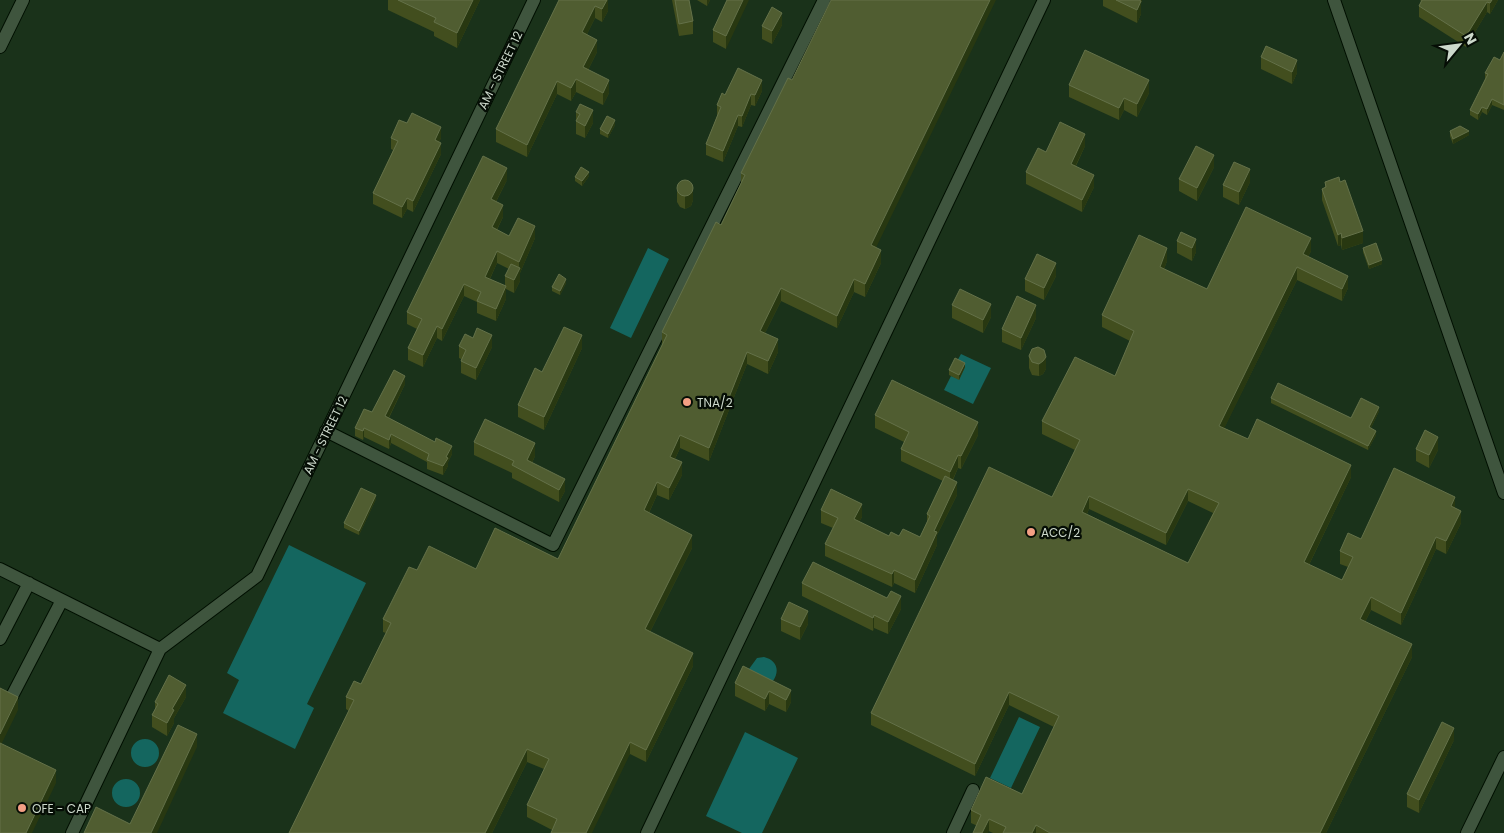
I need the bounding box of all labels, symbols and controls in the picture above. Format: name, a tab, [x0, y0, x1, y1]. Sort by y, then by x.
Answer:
north arrow	[1434, 20, 1484, 70]
street label: AM - STREET 12	[474, 28, 526, 112]
text: N	[1459, 29, 1482, 48]
street label: AM - STREET 12	[299, 393, 351, 477]
place label: TNA/2	[697, 394, 733, 411]
marker: TNA/2	[681, 396, 693, 408]
place label: ACC/2	[1041, 524, 1080, 541]
marker: ACC/2	[1025, 526, 1037, 538]
place label: OFE - CAP	[32, 800, 91, 817]
marker: OFE - CAP	[16, 802, 28, 814]

